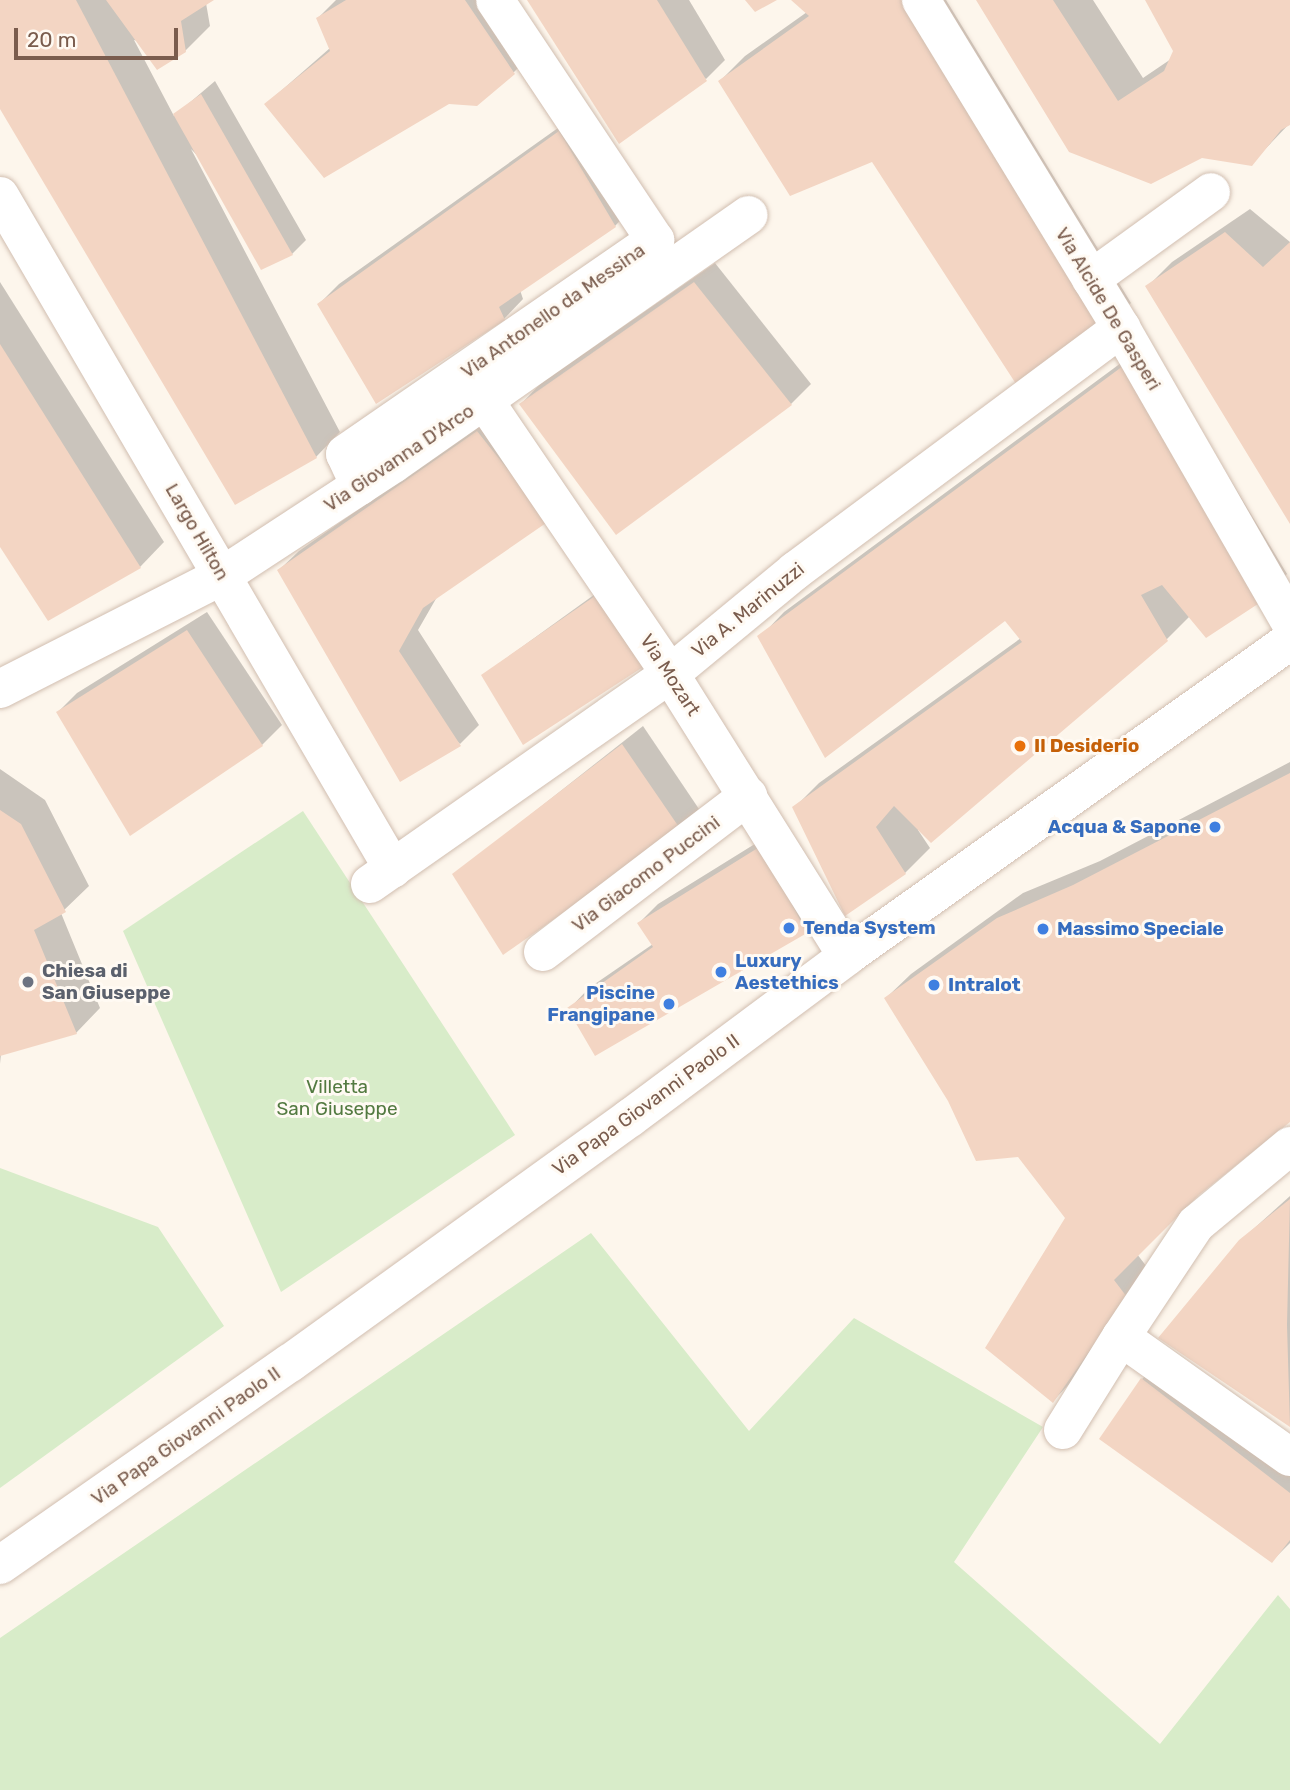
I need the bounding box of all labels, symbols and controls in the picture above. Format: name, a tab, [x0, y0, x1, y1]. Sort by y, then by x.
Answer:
scale bar	[18, 14, 182, 58]
text: 20 m	[27, 27, 76, 52]
street label: Via Alcide De Gasperi	[1050, 223, 1166, 395]
street label: Via Antonello da Messina	[456, 239, 650, 383]
street label: Via Giovanna D'Arco	[320, 399, 478, 517]
street label: Largo Hilton	[160, 480, 234, 584]
street label: Via A. Marinuzzi	[687, 558, 809, 662]
street label: Via Mozart	[635, 630, 705, 720]
place label: Il Desiderio	[1034, 735, 1139, 757]
marker: Il Desiderio	[1012, 738, 1028, 754]
street label: Via Giacomo Puccini	[568, 811, 724, 937]
place label: Acqua & Sapone	[1048, 816, 1201, 838]
marker: Acqua & Sapone	[1207, 819, 1223, 835]
place label: Tenda System	[803, 917, 936, 939]
place label: Massimo Speciale	[1057, 918, 1224, 940]
marker: Tenda System	[781, 920, 797, 936]
marker: Massimo Speciale	[1035, 921, 1051, 937]
place label: Luxury Aestethics	[735, 950, 839, 994]
place label: Chiesa di San Giuseppe	[42, 960, 170, 1004]
marker: Luxury Aestethics	[713, 964, 729, 980]
marker: Chiesa di San Giuseppe	[20, 974, 36, 990]
place label: Intralot	[948, 974, 1021, 996]
marker: Intralot	[926, 977, 942, 993]
place label: Piscine Frangipane	[547, 982, 655, 1026]
marker: Piscine Frangipane	[661, 996, 677, 1012]
street label: Via Papa Giovanni Paolo II	[548, 1029, 744, 1181]
park label: Villetta San Giuseppe	[276, 1076, 398, 1120]
street label: Via Papa Giovanni Paolo II	[87, 1362, 285, 1510]

